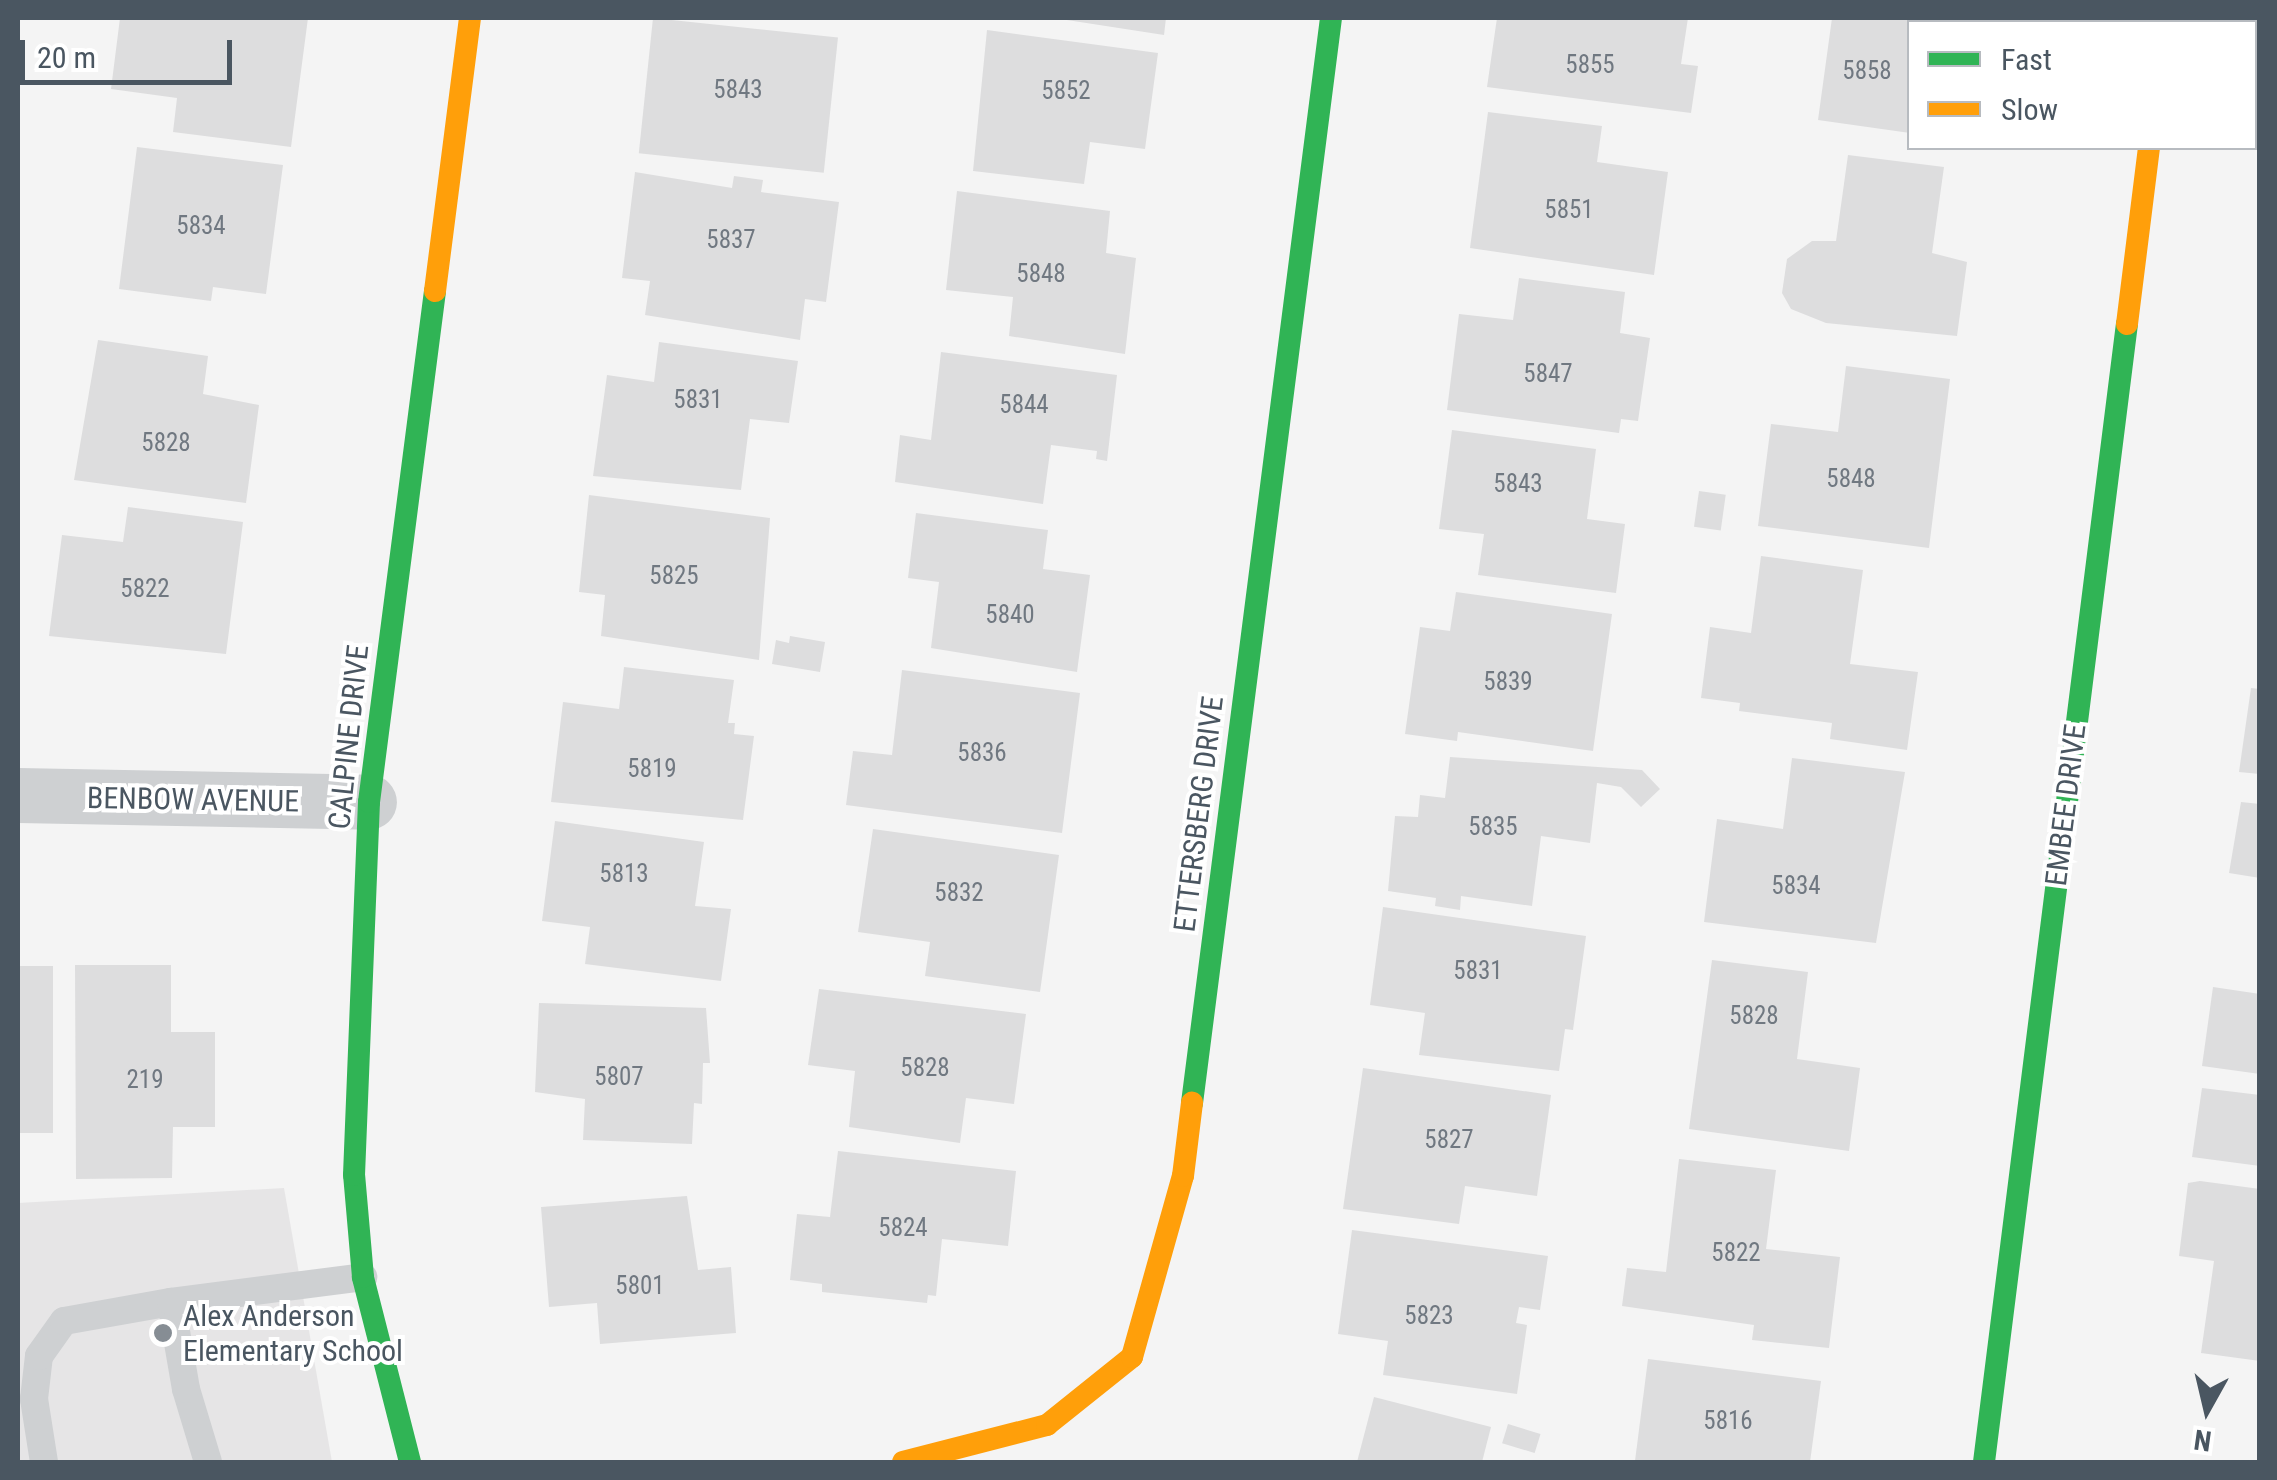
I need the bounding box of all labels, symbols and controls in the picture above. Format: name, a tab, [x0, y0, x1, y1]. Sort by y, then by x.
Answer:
scale bar	[25, 20, 238, 82]
legend	[1907, 20, 2257, 150]
text: 20 m	[37, 40, 96, 75]
text: Fast	[2001, 42, 2052, 77]
house number: 5855	[1565, 50, 1615, 80]
house number: 5858	[1842, 56, 1892, 86]
house number: 5843	[713, 75, 763, 105]
house number: 5852	[1041, 76, 1091, 106]
text: Slow	[2001, 92, 2058, 127]
house number: 5851	[1544, 195, 1594, 225]
house number: 5834	[176, 211, 226, 241]
house number: 5837	[706, 225, 756, 255]
house number: 5848	[1016, 259, 1066, 289]
house number: 5847	[1523, 359, 1573, 389]
house number: 5831	[673, 385, 723, 415]
house number: 5844	[999, 390, 1049, 420]
house number: 5828	[141, 428, 191, 458]
house number: 5848	[1826, 464, 1876, 494]
house number: 5843	[1493, 469, 1543, 499]
house number: 5825	[649, 561, 699, 591]
house number: 5822	[120, 574, 170, 604]
house number: 5840	[985, 600, 1035, 630]
street label: CALPINE DRIVE	[321, 643, 377, 831]
house number: 5839	[1483, 667, 1533, 697]
street label: ETTERSBERG DRIVE	[1167, 694, 1231, 934]
street label: EMBEE DRIVE	[2038, 722, 2094, 888]
house number: 5836	[957, 738, 1007, 768]
house number: 5819	[627, 754, 677, 784]
street label: BENBOW AVENUE	[87, 780, 299, 820]
house number: 5835	[1468, 812, 1518, 842]
house number: 5813	[599, 859, 649, 889]
house number: 5834	[1771, 871, 1821, 901]
house number: 5832	[934, 878, 984, 908]
house number: 5831	[1453, 956, 1503, 986]
house number: 5828	[1729, 1001, 1779, 1031]
house number: 5828	[900, 1053, 950, 1083]
house number: 5807	[594, 1062, 644, 1092]
house number: 219	[126, 1065, 164, 1095]
house number: 5827	[1424, 1125, 1474, 1155]
house number: 5824	[878, 1213, 928, 1243]
house number: 5822	[1711, 1238, 1761, 1268]
house number: 5801	[615, 1271, 665, 1301]
place label: Alex Anderson Elementary School	[183, 1298, 403, 1368]
house number: 5823	[1404, 1301, 1454, 1331]
marker: Alex Anderson Elementary School	[152, 1322, 174, 1344]
north arrow	[2157, 1360, 2257, 1460]
house number: 5816	[1703, 1406, 1753, 1436]
text: N	[2192, 1423, 2214, 1458]

